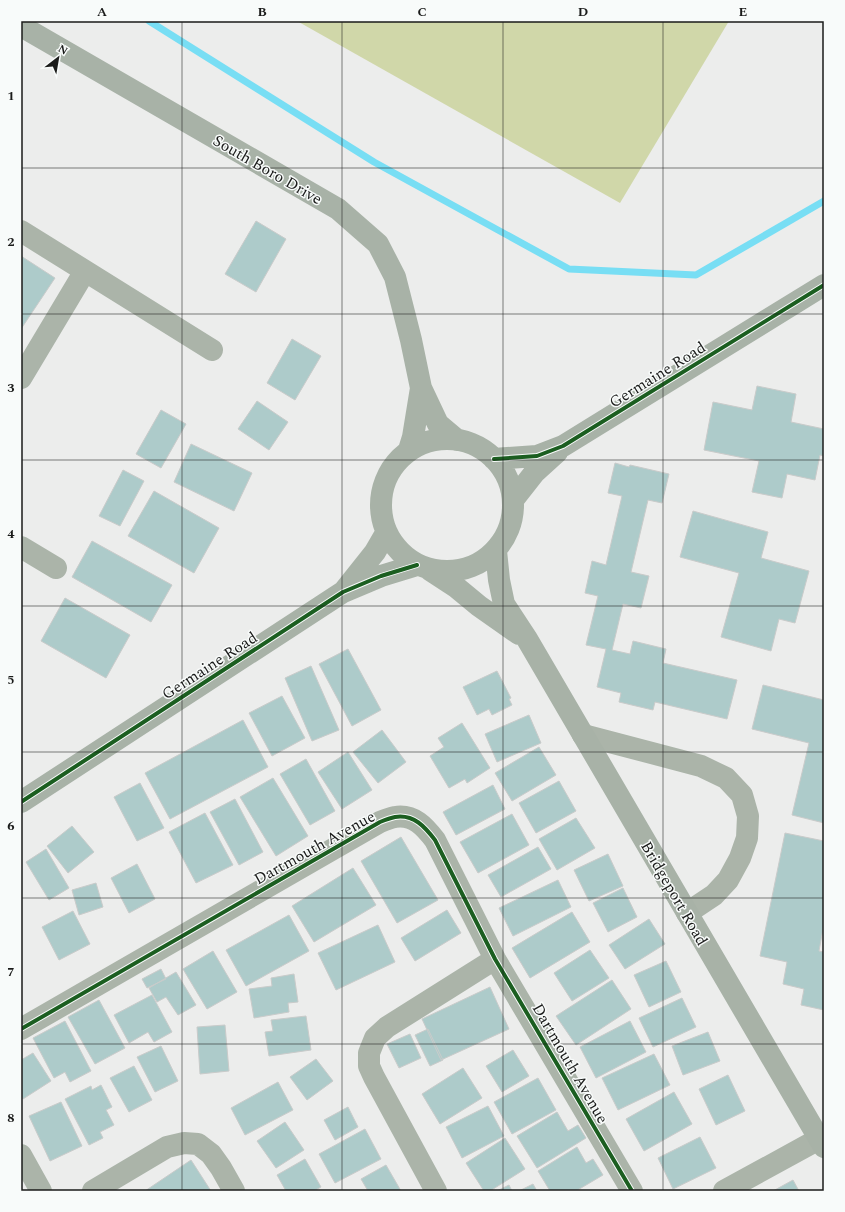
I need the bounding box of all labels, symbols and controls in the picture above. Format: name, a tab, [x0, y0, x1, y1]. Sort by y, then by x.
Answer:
text: A	[97, 2, 107, 22]
text: B	[257, 2, 267, 22]
text: C	[417, 2, 427, 22]
text: D	[578, 2, 588, 22]
text: E	[739, 2, 748, 22]
north arrow	[38, 38, 78, 78]
text: N	[55, 40, 71, 59]
text: 1	[7, 86, 15, 106]
street label: South Boro Drive	[208, 129, 327, 211]
text: 2	[7, 232, 15, 252]
street label: Germaine Road	[605, 335, 711, 414]
text: 3	[7, 378, 15, 398]
text: 4	[7, 524, 15, 544]
street label: Germaine Road	[157, 626, 262, 706]
text: 5	[7, 670, 15, 690]
street label: Dartmouth Avenue	[249, 805, 380, 891]
text: 6	[7, 816, 15, 836]
street label: Bridgeport Road	[634, 837, 714, 950]
text: 7	[7, 962, 15, 982]
street label: Dartmouth Avenue	[526, 999, 614, 1128]
text: 8	[7, 1108, 15, 1128]

